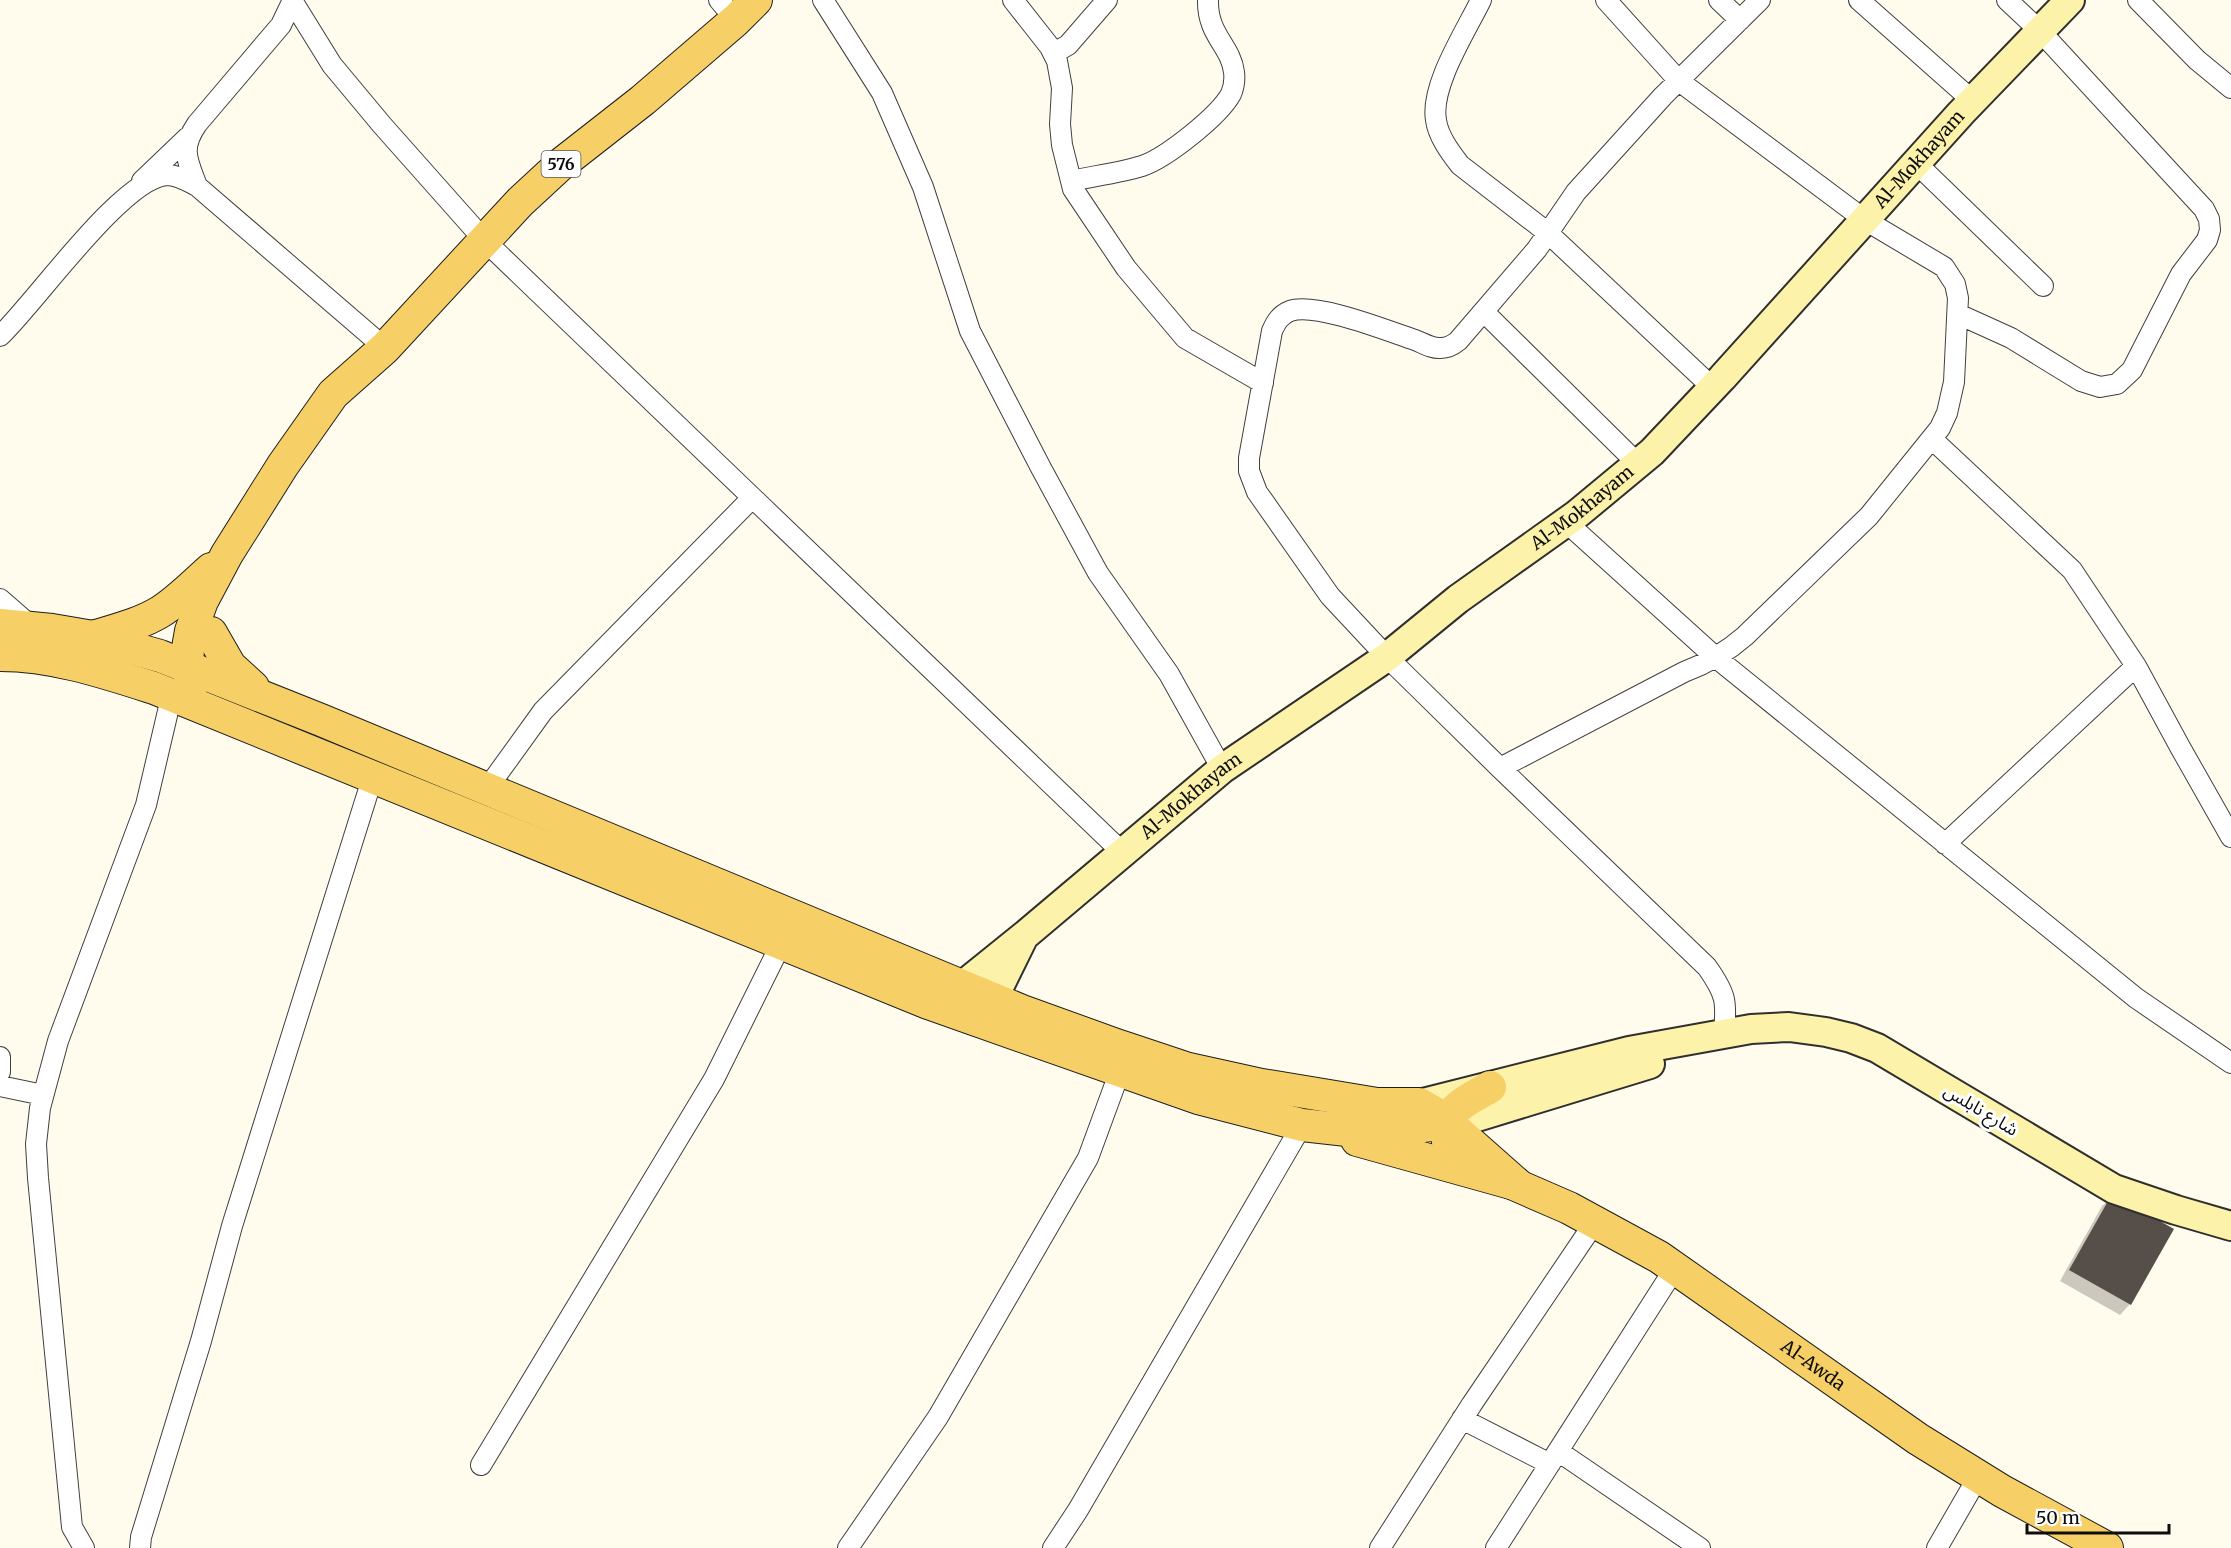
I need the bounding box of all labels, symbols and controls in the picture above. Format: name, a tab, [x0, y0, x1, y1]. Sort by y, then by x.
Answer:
street label: Al-Mokhayam	[1868, 105, 1969, 214]
road number: 576	[542, 151, 580, 177]
street label: Al-Mokhayam	[1525, 460, 1638, 555]
street label: Al-Mokhayam	[1135, 747, 1246, 845]
street label: شارع نابلس	[1938, 1078, 2023, 1143]
street label: Al-Awda	[1776, 1334, 1850, 1396]
scale bar	[2027, 1497, 2170, 1535]
text: 50 m	[2036, 1506, 2080, 1529]

